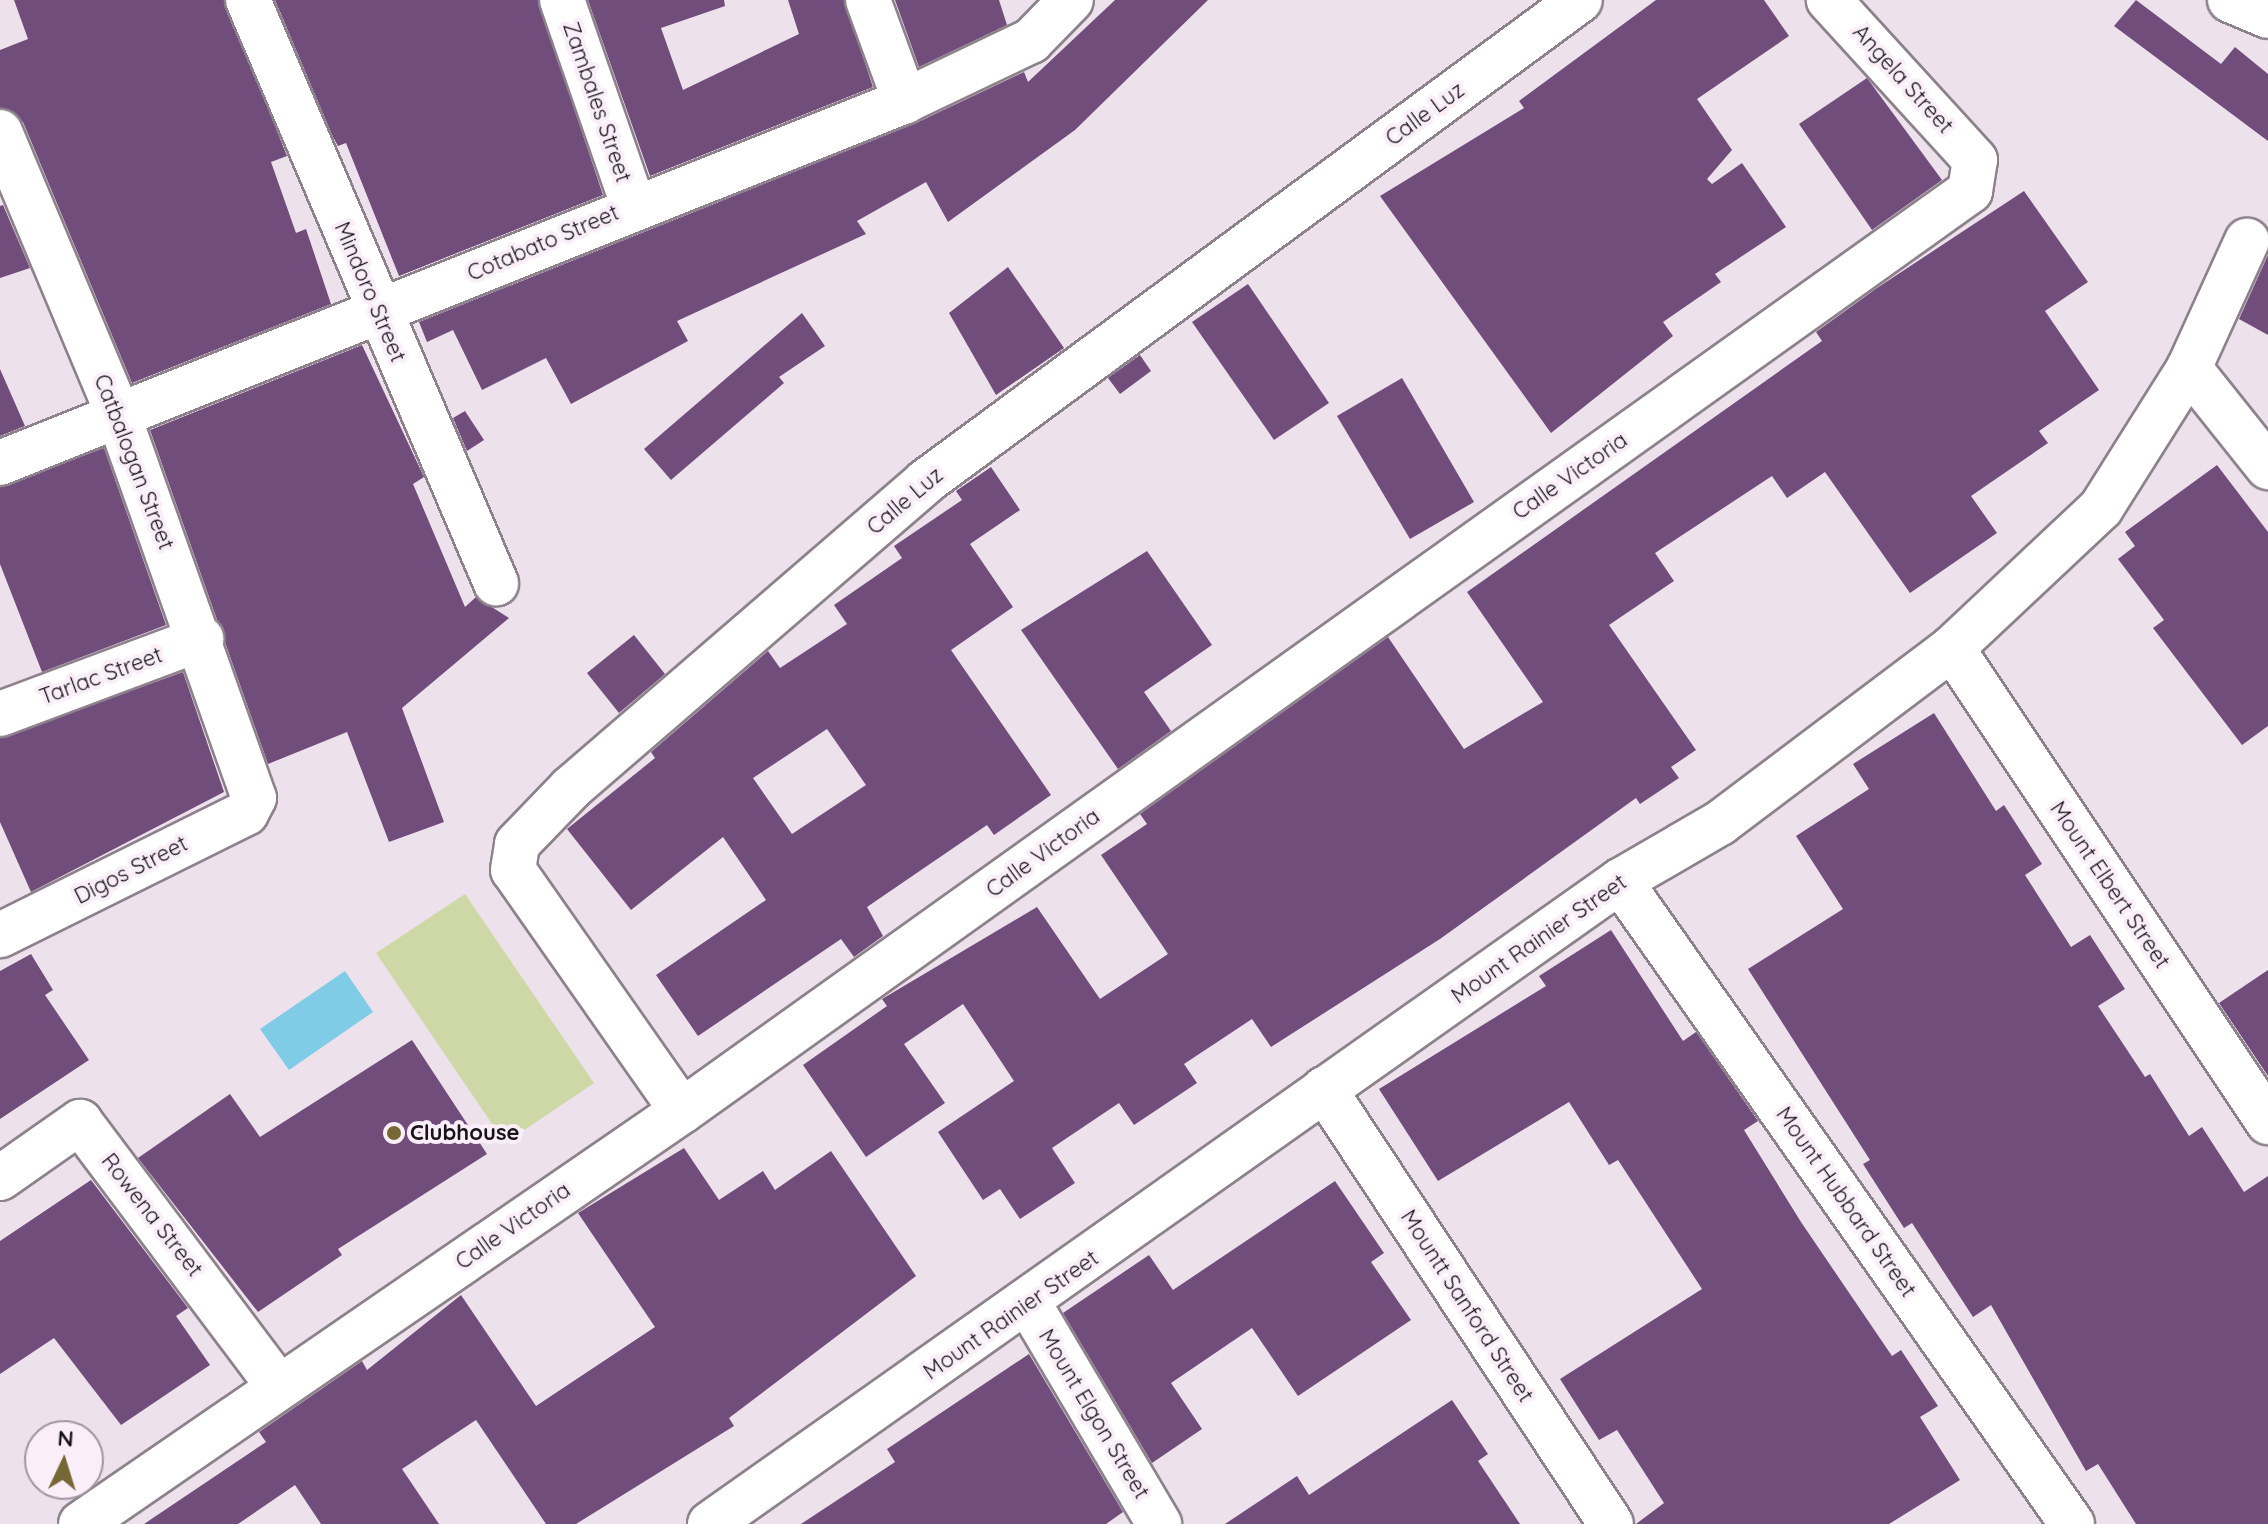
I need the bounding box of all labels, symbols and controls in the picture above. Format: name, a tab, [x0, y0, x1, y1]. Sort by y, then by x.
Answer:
street label: Zambales Street	[557, 18, 637, 186]
street label: Angela Street	[1847, 19, 1959, 139]
street label: Calle Luz	[1381, 77, 1469, 151]
street label: Cotabato Street	[463, 199, 623, 287]
street label: Mindoro Street	[329, 218, 411, 366]
street label: Catbalogan Street	[88, 371, 180, 553]
street label: Calle Victoria	[1508, 427, 1632, 525]
street label: Calle Luz	[862, 462, 948, 540]
street label: Tarlac Street	[36, 642, 166, 710]
street label: Mount Elbert Street	[2044, 797, 2176, 973]
street label: Calle Victoria	[981, 803, 1105, 903]
street label: Digos Street	[70, 830, 192, 910]
street label: Mount Rainier Street	[1446, 869, 1632, 1009]
street label: Mount Hubbard Street	[1770, 1102, 1922, 1302]
place label: Clubhouse	[410, 1120, 519, 1146]
marker: Clubhouse	[385, 1124, 403, 1142]
street label: Rowena Street	[96, 1148, 208, 1282]
street label: Calle Victoria	[451, 1177, 575, 1275]
street label: Mountt Sanford Street	[1395, 1205, 1539, 1407]
street label: Mount Rainier Street	[918, 1245, 1104, 1385]
street label: Mount Elgon Street	[1033, 1325, 1155, 1503]
north arrow	[24, 1420, 104, 1500]
text: N	[56, 1424, 75, 1453]

